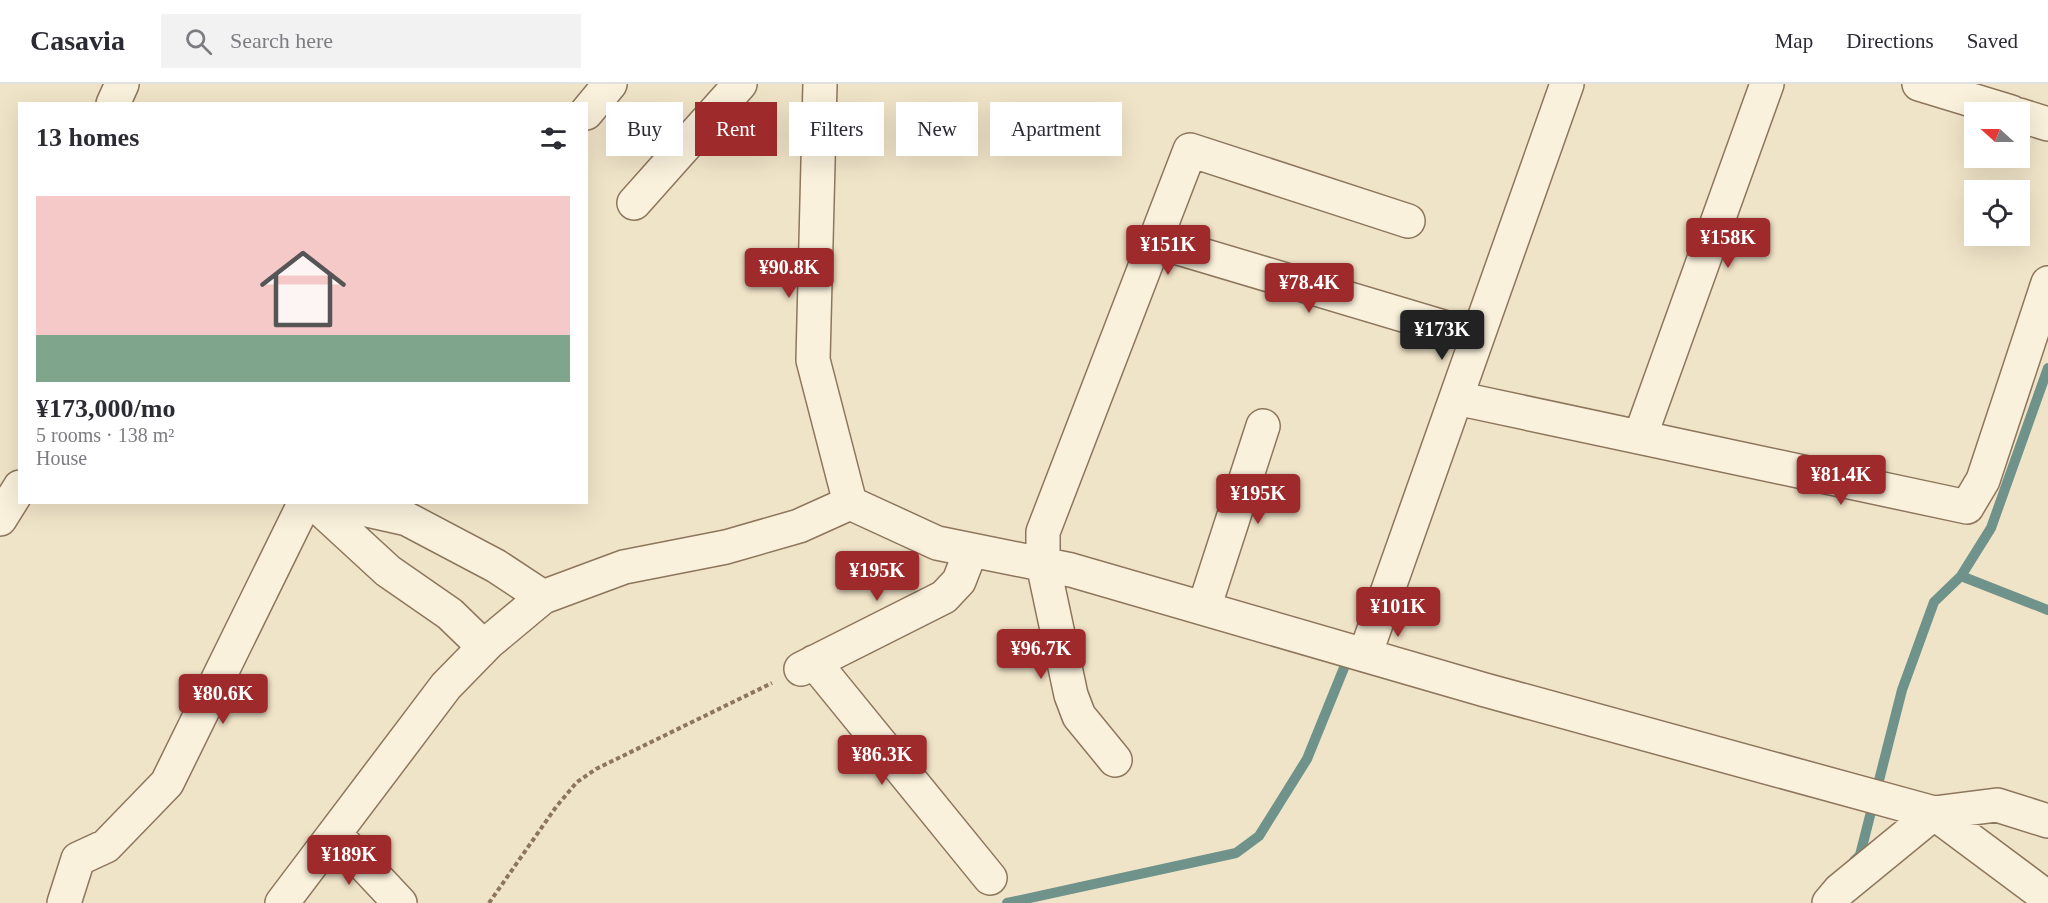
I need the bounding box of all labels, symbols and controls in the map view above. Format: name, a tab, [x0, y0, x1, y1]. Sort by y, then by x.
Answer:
search box	[161, 14, 581, 68]
text: Casavia	[30, 25, 125, 56]
icon: search	[182, 25, 215, 58]
text: Search here	[230, 28, 333, 53]
text: Map	[1775, 29, 1813, 53]
text: Directions	[1846, 29, 1934, 53]
text: Saved	[1967, 29, 2018, 53]
chip: Buy	[606, 102, 683, 156]
chip: Rent	[695, 102, 777, 156]
chip: Filters	[789, 102, 884, 156]
chip: New	[896, 102, 978, 156]
chip: Apartment	[990, 102, 1122, 156]
north arrow	[1964, 102, 2030, 168]
map controls	[1964, 102, 2030, 246]
icon: filters	[537, 122, 570, 155]
text: 13 homes	[36, 123, 139, 152]
button: locate	[1964, 180, 2030, 246]
pin: ¥158K	[1686, 218, 1770, 269]
pin: ¥151K	[1126, 225, 1210, 276]
text: ¥158K	[1700, 226, 1756, 248]
text: ¥151K	[1140, 233, 1196, 255]
icon: home	[249, 235, 357, 343]
pin: ¥90.8K	[740, 248, 838, 299]
text: ¥90.8K	[759, 256, 819, 278]
pin: ¥78.4K	[1260, 263, 1358, 314]
text: ¥78.4K	[1279, 271, 1339, 293]
pin: ¥173K	[1400, 310, 1484, 361]
text: ¥173K	[1414, 318, 1470, 340]
text: ¥173,000/mo	[36, 394, 175, 423]
text: 5 rooms · 138 m²	[36, 424, 174, 446]
text: House	[36, 447, 87, 469]
pin: ¥81.4K	[1792, 455, 1890, 506]
text: ¥81.4K	[1811, 463, 1871, 485]
pin: ¥195K	[1216, 474, 1300, 525]
text: ¥195K	[1230, 482, 1286, 504]
pin: ¥195K	[835, 551, 919, 602]
text: ¥195K	[849, 559, 905, 581]
pin: ¥101K	[1356, 587, 1440, 638]
text: ¥101K	[1370, 595, 1426, 617]
pin: ¥96.7K	[992, 629, 1090, 680]
text: ¥96.7K	[1011, 637, 1071, 659]
pin: ¥80.6K	[174, 674, 272, 725]
text: ¥80.6K	[193, 682, 253, 704]
pin: ¥86.3K	[833, 735, 931, 786]
text: ¥86.3K	[852, 743, 912, 765]
pin: ¥189K	[307, 835, 391, 886]
text: ¥189K	[321, 843, 377, 865]

